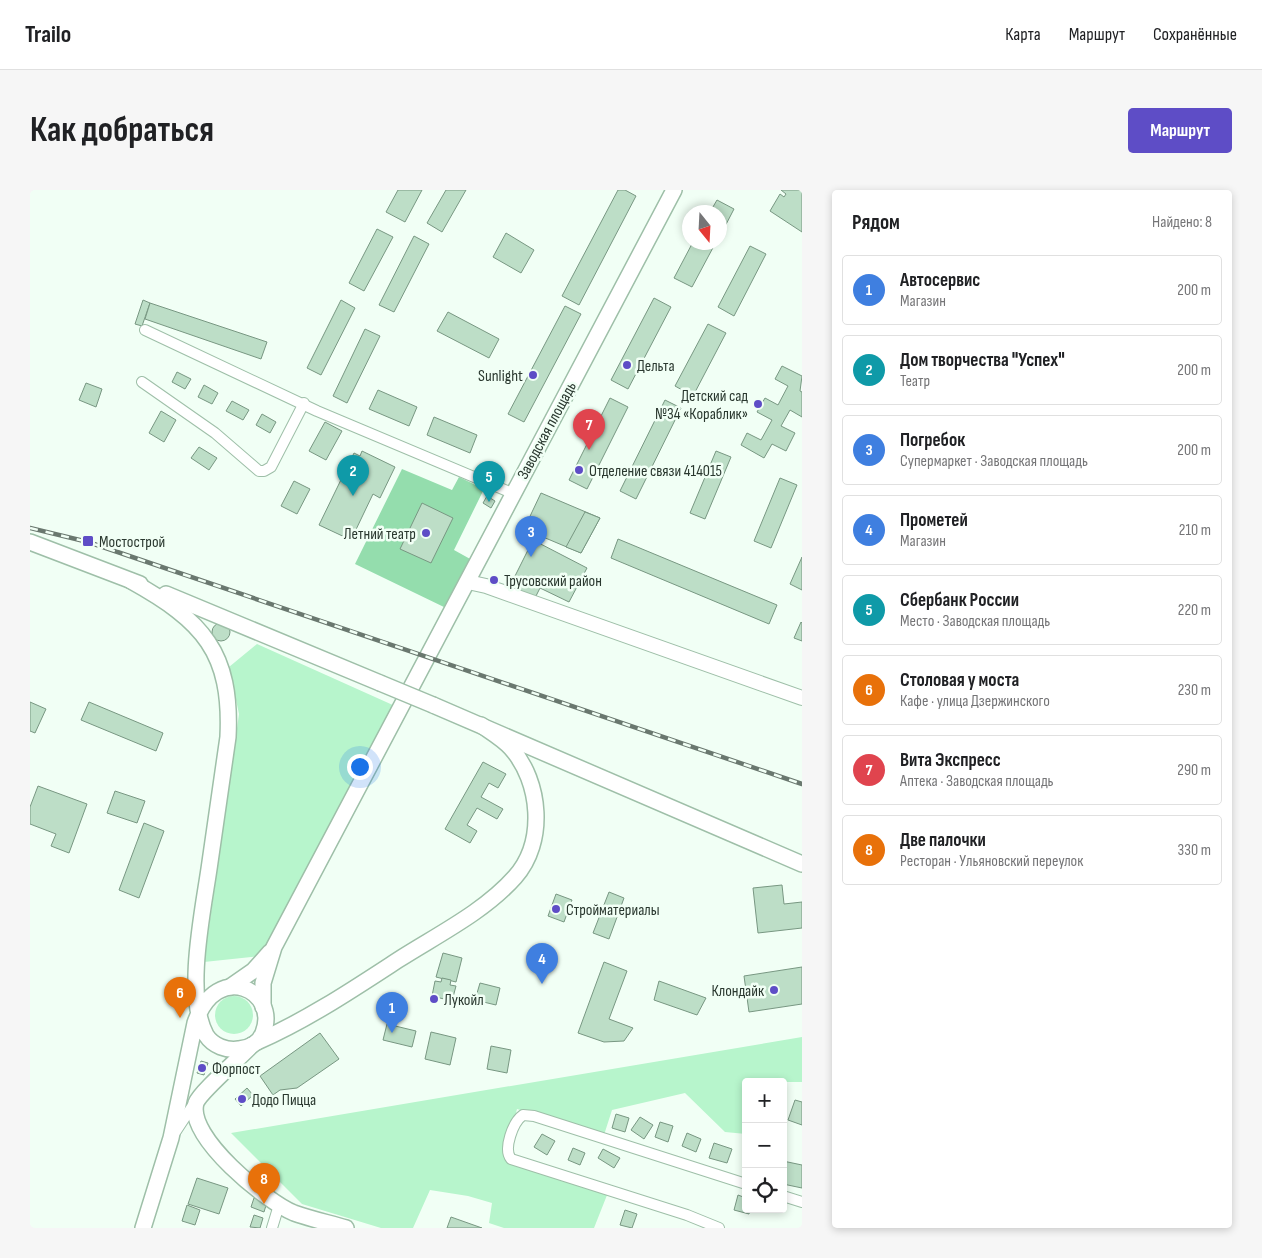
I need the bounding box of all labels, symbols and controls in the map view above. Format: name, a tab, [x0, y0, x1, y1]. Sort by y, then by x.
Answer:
text: Trailo	[25, 20, 71, 49]
text: Карта	[1005, 24, 1041, 45]
text: Маршрут	[1069, 24, 1125, 45]
text: Сохранённые	[1153, 24, 1237, 45]
button: Маршрут	[1128, 108, 1232, 153]
text: Как добраться	[30, 109, 214, 152]
north arrow	[682, 205, 727, 250]
text: Рядом	[852, 210, 900, 235]
text: Найдено: 8	[1152, 213, 1212, 232]
text: Автосервис	[900, 269, 980, 292]
text: 1	[866, 281, 872, 300]
text: 200 m	[1177, 281, 1211, 300]
text: Магазин	[900, 292, 946, 311]
text: Дом творчества "Успех"	[900, 349, 1065, 372]
place label: Дельта	[637, 357, 675, 376]
marker: Дельта	[621, 359, 633, 371]
text: 2	[865, 361, 873, 380]
text: 200 m	[1177, 361, 1211, 380]
place label: Sunlight	[478, 367, 523, 386]
marker: Sunlight	[527, 369, 539, 381]
text: Театр	[900, 372, 930, 391]
street label: Заводская площадь	[514, 379, 581, 483]
place label: Детский сад №34 «Кораблик»	[655, 387, 748, 424]
marker: Детский сад №34 «Кораблик»	[752, 398, 764, 410]
pin: 7	[573, 409, 605, 450]
text: Погребок	[900, 429, 965, 452]
text: 3	[865, 441, 873, 460]
text: 200 m	[1177, 441, 1211, 460]
text: Супермаркет · Заводская площадь	[900, 452, 1088, 471]
pin: 2	[337, 455, 369, 496]
pin: 5	[473, 461, 505, 502]
place label: Отделение связи 414015	[589, 462, 722, 481]
marker: Отделение связи 414015	[573, 464, 585, 476]
text: Прометей	[900, 509, 968, 532]
pin: 3	[515, 516, 547, 557]
text: 4	[865, 521, 873, 540]
text: 210 m	[1179, 521, 1211, 540]
place label: Летний театр	[344, 525, 416, 544]
marker: Летний театр	[420, 527, 432, 539]
text: Магазин	[900, 532, 946, 551]
place label: Мостострой	[99, 533, 165, 552]
marker: Мостострой	[81, 534, 95, 548]
place label: Трусовский район	[504, 572, 602, 591]
marker: Трусовский район	[488, 574, 500, 586]
text: Сбербанк России	[900, 589, 1019, 612]
text: 5	[865, 601, 873, 620]
text: 220 m	[1178, 601, 1211, 620]
text: Место · Заводская площадь	[900, 612, 1050, 631]
text: Столовая у моста	[900, 669, 1019, 692]
text: 6	[865, 681, 873, 700]
text: 230 m	[1178, 681, 1211, 700]
text: Кафе · улица Дзержинского	[900, 692, 1050, 711]
text: Вита Экспресс	[900, 749, 1001, 772]
your location	[347, 754, 373, 780]
text: 7	[866, 761, 872, 780]
text: 290 m	[1177, 761, 1211, 780]
text: Аптека · Заводская площадь	[900, 772, 1054, 791]
text: Две палочки	[900, 829, 986, 852]
text: 8	[865, 841, 873, 860]
text: 330 m	[1178, 841, 1211, 860]
text: Ресторан · Ульяновский переулок	[900, 852, 1083, 871]
place label: Стройматериалы	[566, 901, 660, 920]
marker: Стройматериалы	[550, 903, 562, 915]
pin: 4	[526, 943, 558, 984]
pin: 6	[164, 977, 196, 1018]
place label: Клондайк	[712, 982, 765, 1001]
marker: Клондайк	[768, 984, 780, 996]
place label: Лукойл	[444, 991, 484, 1010]
pin: 1	[376, 992, 408, 1033]
marker: Лукойл	[428, 993, 440, 1005]
place label: Форпост	[212, 1060, 261, 1079]
marker: Форпост	[196, 1062, 208, 1074]
map controls	[742, 1078, 787, 1213]
button: +	[742, 1078, 787, 1123]
place label: Додо Пицца	[252, 1091, 316, 1110]
marker: Додо Пицца	[236, 1093, 248, 1105]
button: −	[742, 1123, 787, 1168]
pin: 8	[248, 1163, 280, 1204]
button: locate	[742, 1168, 787, 1213]

